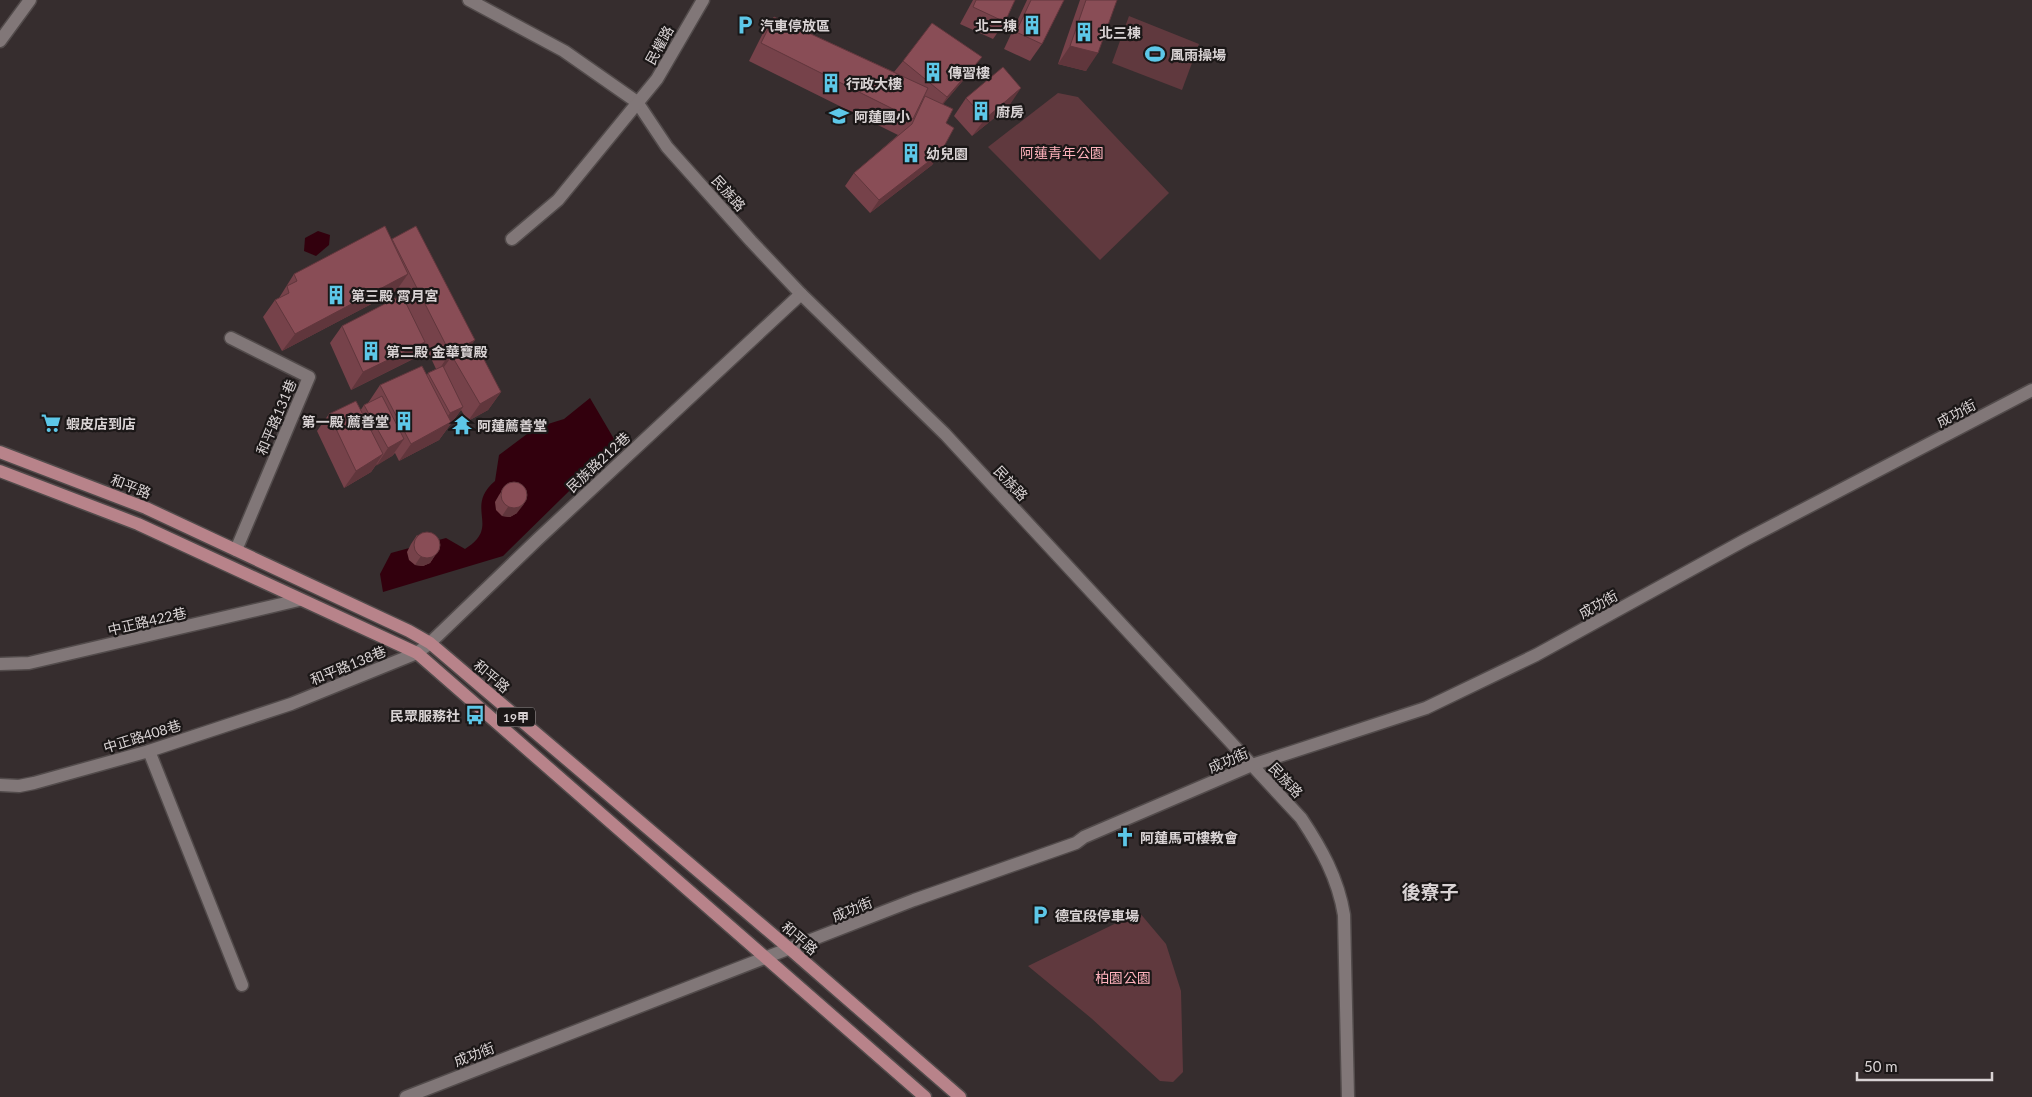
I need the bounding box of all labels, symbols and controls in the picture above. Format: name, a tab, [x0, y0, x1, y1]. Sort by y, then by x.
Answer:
parking icon: 汽車停放區	[734, 14, 756, 36]
building icon: 北二棟	[1021, 14, 1043, 36]
place label: 汽車停放區	[760, 17, 830, 34]
place label: 北二棟	[975, 17, 1017, 34]
building icon: 北三棟	[1073, 21, 1095, 43]
street label: 民權路	[641, 23, 677, 67]
place label: 北三棟	[1099, 24, 1141, 41]
sports icon: 風雨操場	[1144, 43, 1166, 65]
place label: 風雨操場	[1170, 46, 1226, 63]
building icon: 傳習樓	[922, 61, 944, 83]
place label: 傳習樓	[948, 64, 990, 81]
building icon: 行政大樓	[820, 72, 842, 94]
place label: 行政大樓	[846, 75, 902, 92]
building icon: 廚房	[970, 100, 992, 122]
place label: 廚房	[996, 103, 1024, 120]
school or university icon: 阿蓮國小	[828, 105, 850, 127]
place label: 阿蓮國小	[854, 108, 910, 125]
building icon: 幼兒園	[900, 142, 922, 164]
park label: 阿蓮青年公園	[1020, 144, 1104, 161]
place label: 幼兒園	[926, 145, 968, 162]
street label: 民族路	[709, 172, 749, 214]
building icon: 第三殿 霄月宮	[325, 284, 347, 306]
place label: 第三殿 霄月宮	[351, 287, 438, 304]
building icon: 第二殿 金華寶殿	[360, 340, 382, 362]
place label: 第二殿 金華寶殿	[386, 343, 487, 360]
street label: 和平路131巷	[252, 377, 300, 457]
street label: 成功街	[1933, 396, 1979, 430]
building icon: 第一殿 薦善堂	[393, 410, 415, 432]
supermarket icon: 蝦皮店到店	[40, 412, 62, 434]
place label: 第一殿 薦善堂	[302, 413, 389, 430]
temple icon: 阿蓮薦善堂	[451, 414, 473, 436]
place label: 蝦皮店到店	[66, 415, 136, 432]
place label: 阿蓮薦善堂	[477, 417, 547, 434]
street label: 民族路212巷	[563, 428, 633, 496]
street label: 民族路	[990, 462, 1032, 504]
street label: 和平路	[108, 471, 154, 501]
street label: 成功街	[1576, 586, 1620, 622]
street label: 中正路422巷	[106, 604, 188, 638]
street label: 和平路138巷	[308, 642, 388, 688]
street label: 和平路	[470, 656, 514, 696]
bus stop icon: 民眾服務社	[464, 704, 486, 726]
place label: 民眾服務社	[390, 707, 460, 724]
road number: 19甲	[497, 708, 535, 726]
street label: 中正路408巷	[101, 716, 183, 756]
street label: 成功街	[1205, 744, 1251, 776]
street label: 民族路	[1265, 759, 1307, 801]
church icon: 阿蓮馬可樓教會	[1114, 826, 1136, 848]
place label: 阿蓮馬可樓教會	[1140, 829, 1238, 846]
district label: 後寮子	[1401, 880, 1459, 903]
street label: 成功街	[829, 893, 875, 925]
parking icon: 德宜段停車場	[1029, 904, 1051, 926]
place label: 德宜段停車場	[1055, 907, 1139, 924]
street label: 和平路	[779, 918, 821, 958]
park label: 柏園公園	[1095, 969, 1151, 986]
street label: 成功街	[451, 1039, 497, 1069]
scale bar	[1857, 1050, 1992, 1082]
text: 50 m	[1864, 1057, 1898, 1075]

